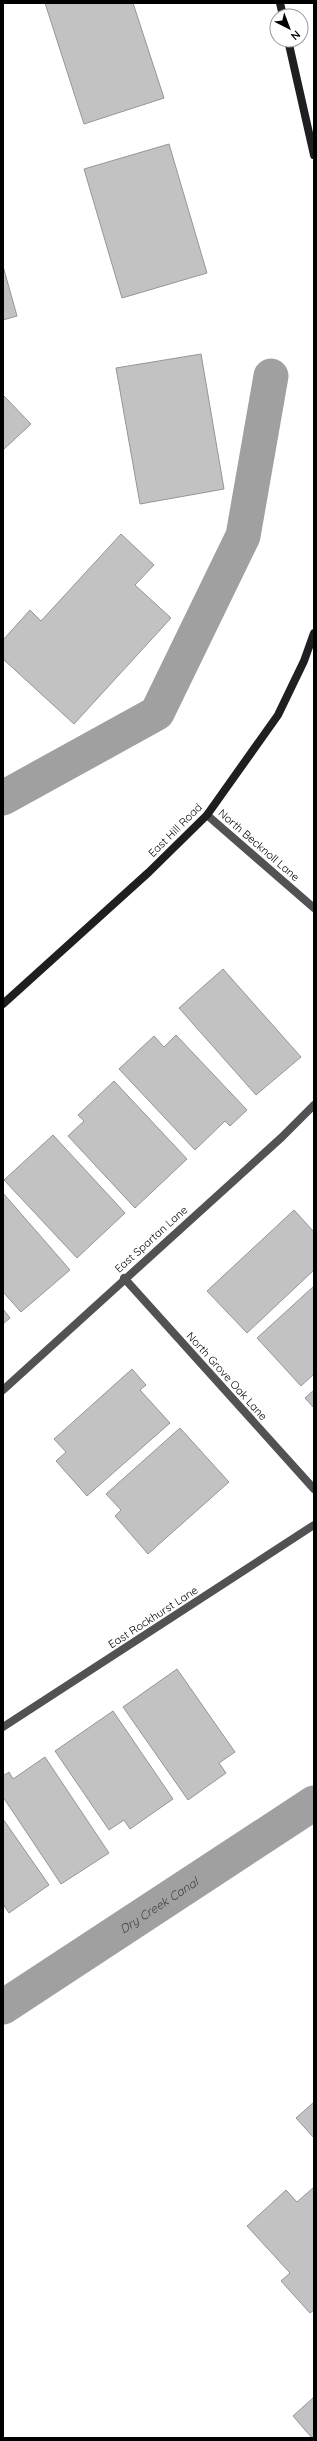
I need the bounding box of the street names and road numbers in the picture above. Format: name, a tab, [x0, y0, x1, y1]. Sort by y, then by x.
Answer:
street label: East Hill Road	[145, 800, 205, 860]
street label: North Becknoll Lane	[216, 806, 302, 884]
street label: East Spartan Lane	[112, 1203, 190, 1275]
street label: North Grove Oak Lane	[184, 1329, 270, 1423]
street label: East Rockhurst Lane	[106, 1583, 200, 1651]

